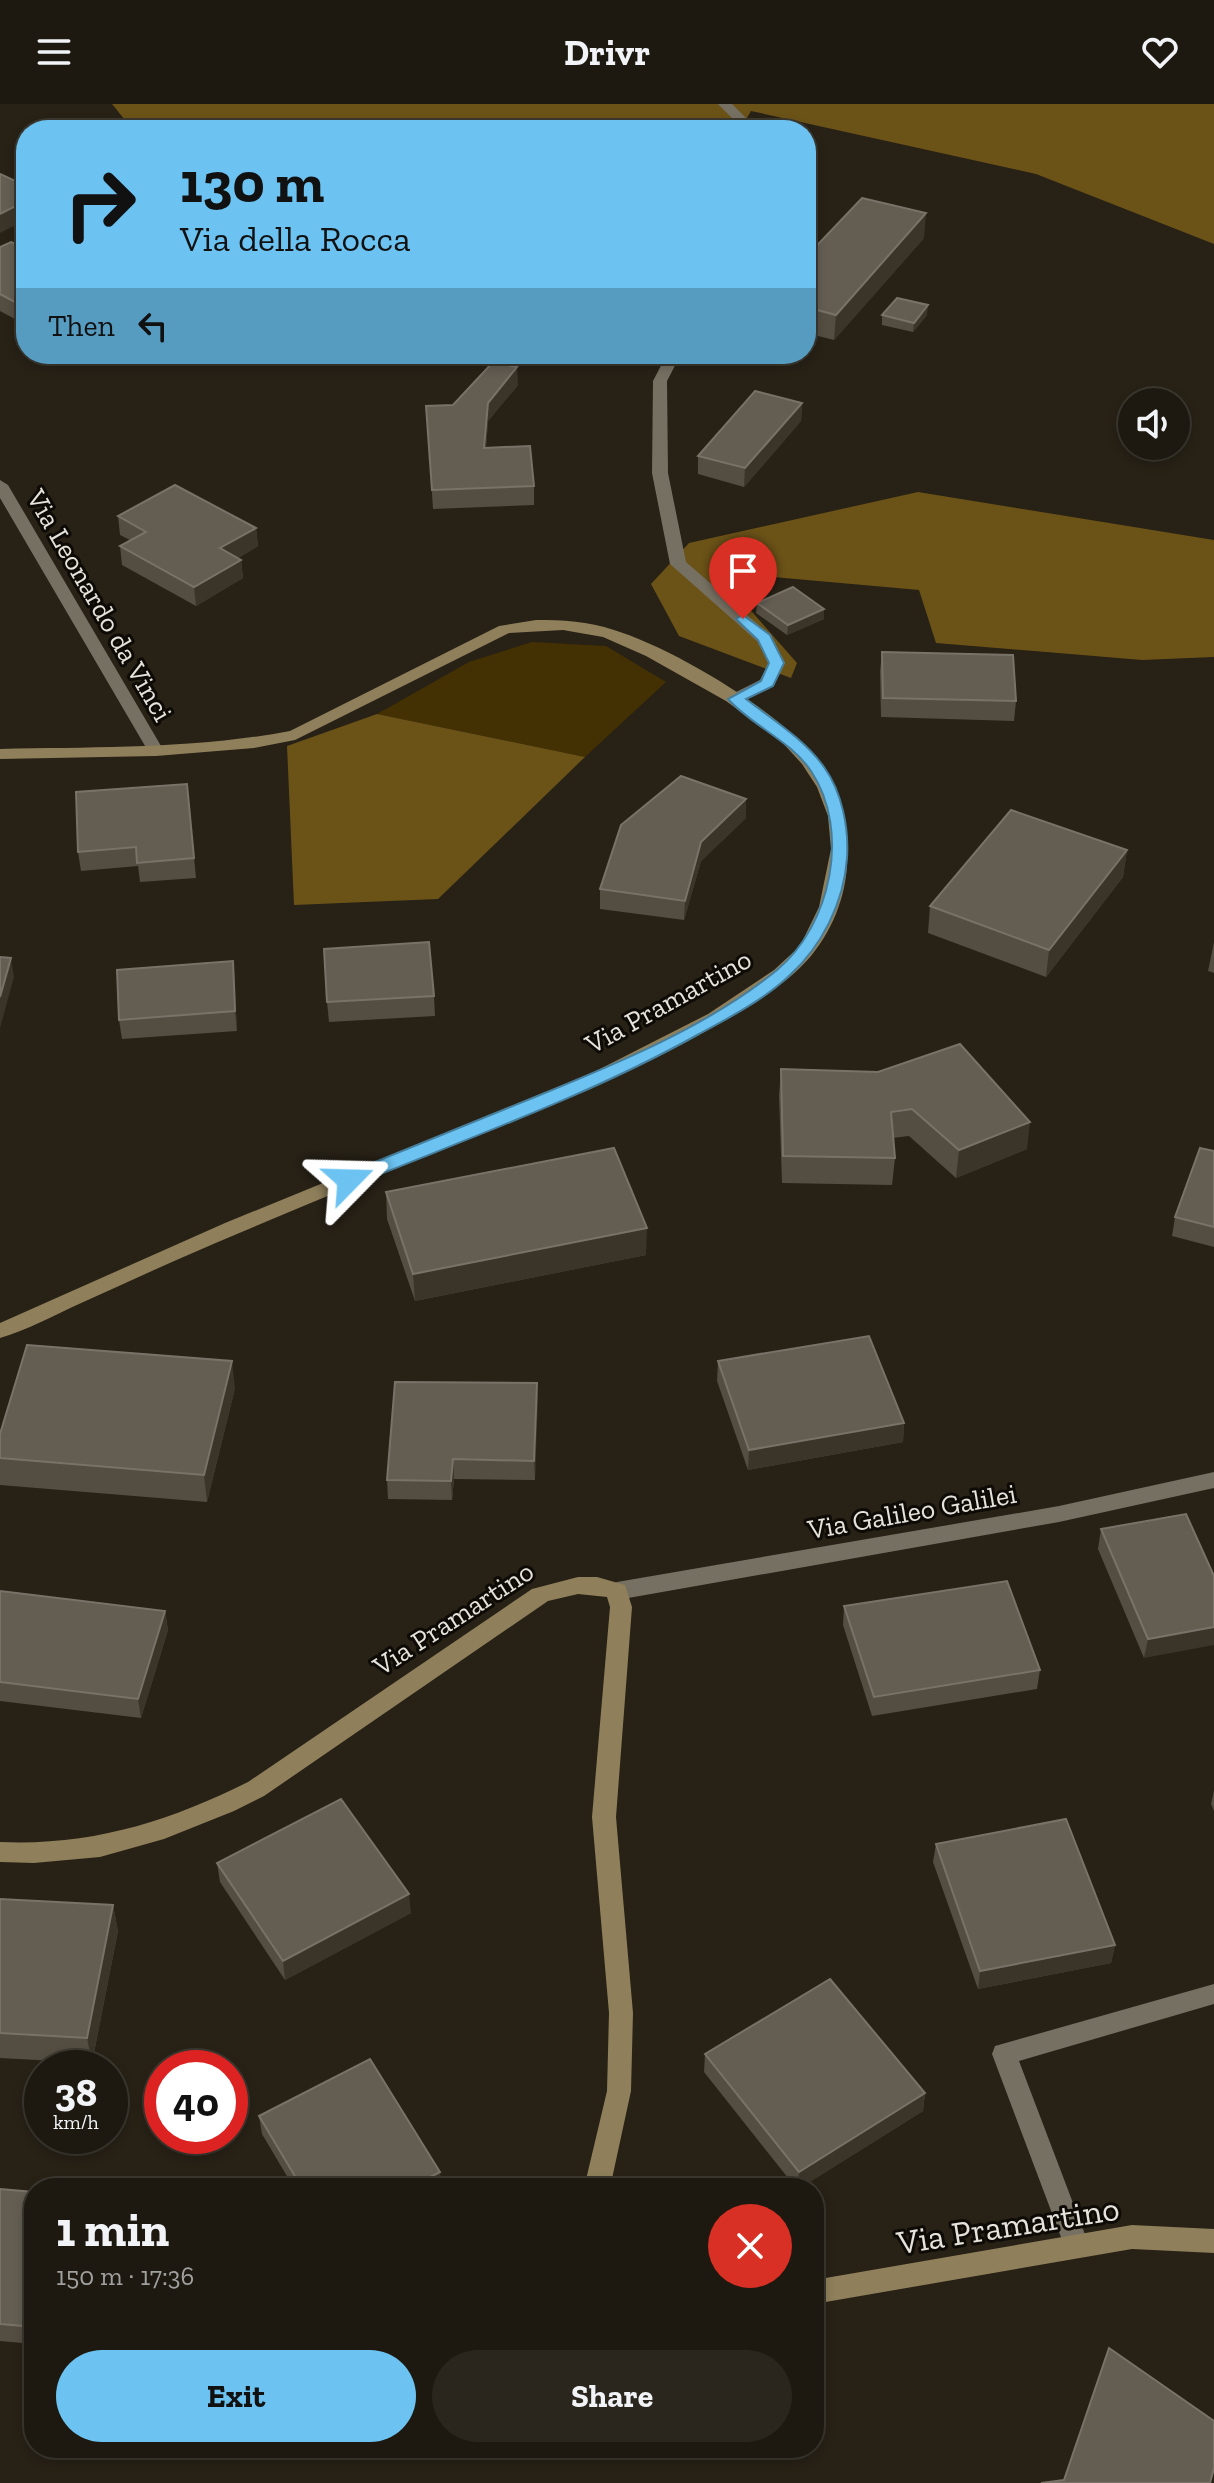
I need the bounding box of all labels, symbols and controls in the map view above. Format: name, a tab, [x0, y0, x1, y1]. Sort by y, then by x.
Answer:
icon: menu	[32, 30, 76, 74]
icon: heart	[1138, 30, 1182, 74]
text: Drivr	[564, 31, 650, 74]
text: 130 m	[180, 149, 324, 216]
icon: right	[48, 152, 152, 256]
text: Via della Rocca	[180, 217, 411, 260]
icon: left	[131, 304, 175, 348]
text: Then	[48, 308, 115, 344]
map controls	[1118, 388, 1190, 460]
button: sound	[1118, 388, 1190, 460]
street label: Via Leonardo da Vinci	[19, 483, 179, 727]
pin	[709, 537, 777, 619]
icon: arrive	[721, 549, 765, 593]
street label: Via Pramartino	[579, 942, 757, 1061]
position arrow	[307, 1138, 391, 1222]
street label: Via Galileo Galilei	[804, 1477, 1019, 1546]
street label: Via Pramartino	[366, 1554, 540, 1683]
speed limit sign: 40	[144, 2050, 248, 2154]
text: 38	[55, 2068, 97, 2116]
text: km/h	[53, 2110, 99, 2134]
street label: Via Pramartino	[893, 2188, 1122, 2263]
text: 1 min	[56, 2201, 169, 2258]
button: close	[708, 2204, 792, 2288]
text: 150 m · 17:36	[56, 2260, 194, 2292]
button: Exit	[56, 2350, 416, 2442]
button: Share	[432, 2350, 792, 2442]

